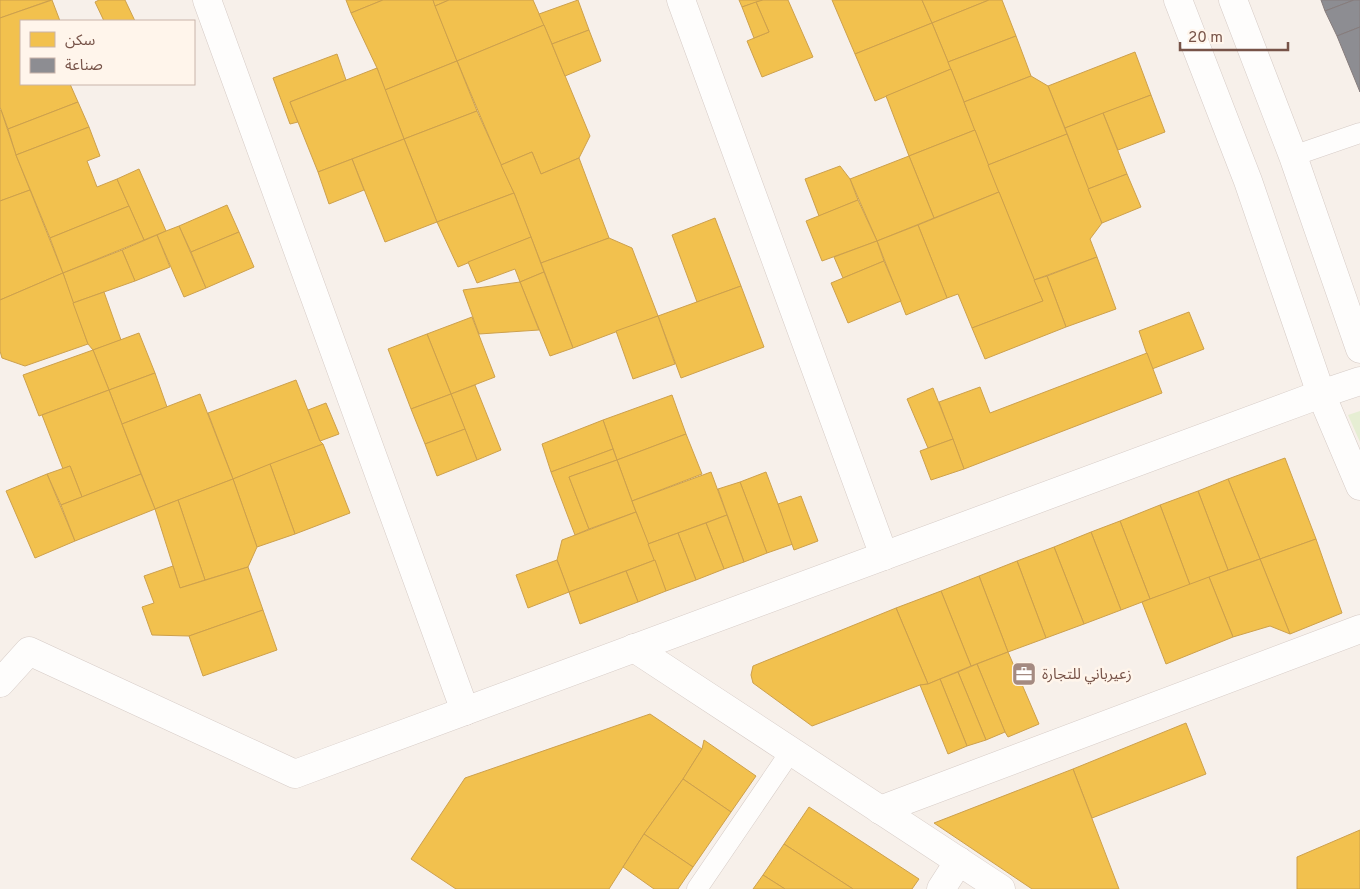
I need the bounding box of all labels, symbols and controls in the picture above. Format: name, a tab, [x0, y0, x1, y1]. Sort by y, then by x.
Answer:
legend	[20, 20, 195, 85]
scale bar	[1180, 20, 1288, 52]
text: 20 m	[1188, 29, 1223, 48]
text: سكن	[65, 32, 96, 51]
text: صناعة	[65, 57, 103, 76]
office icon: زعيرباني للتجارة	[1011, 661, 1037, 687]
place label: زعيرباني للتجارة	[1042, 666, 1132, 685]

